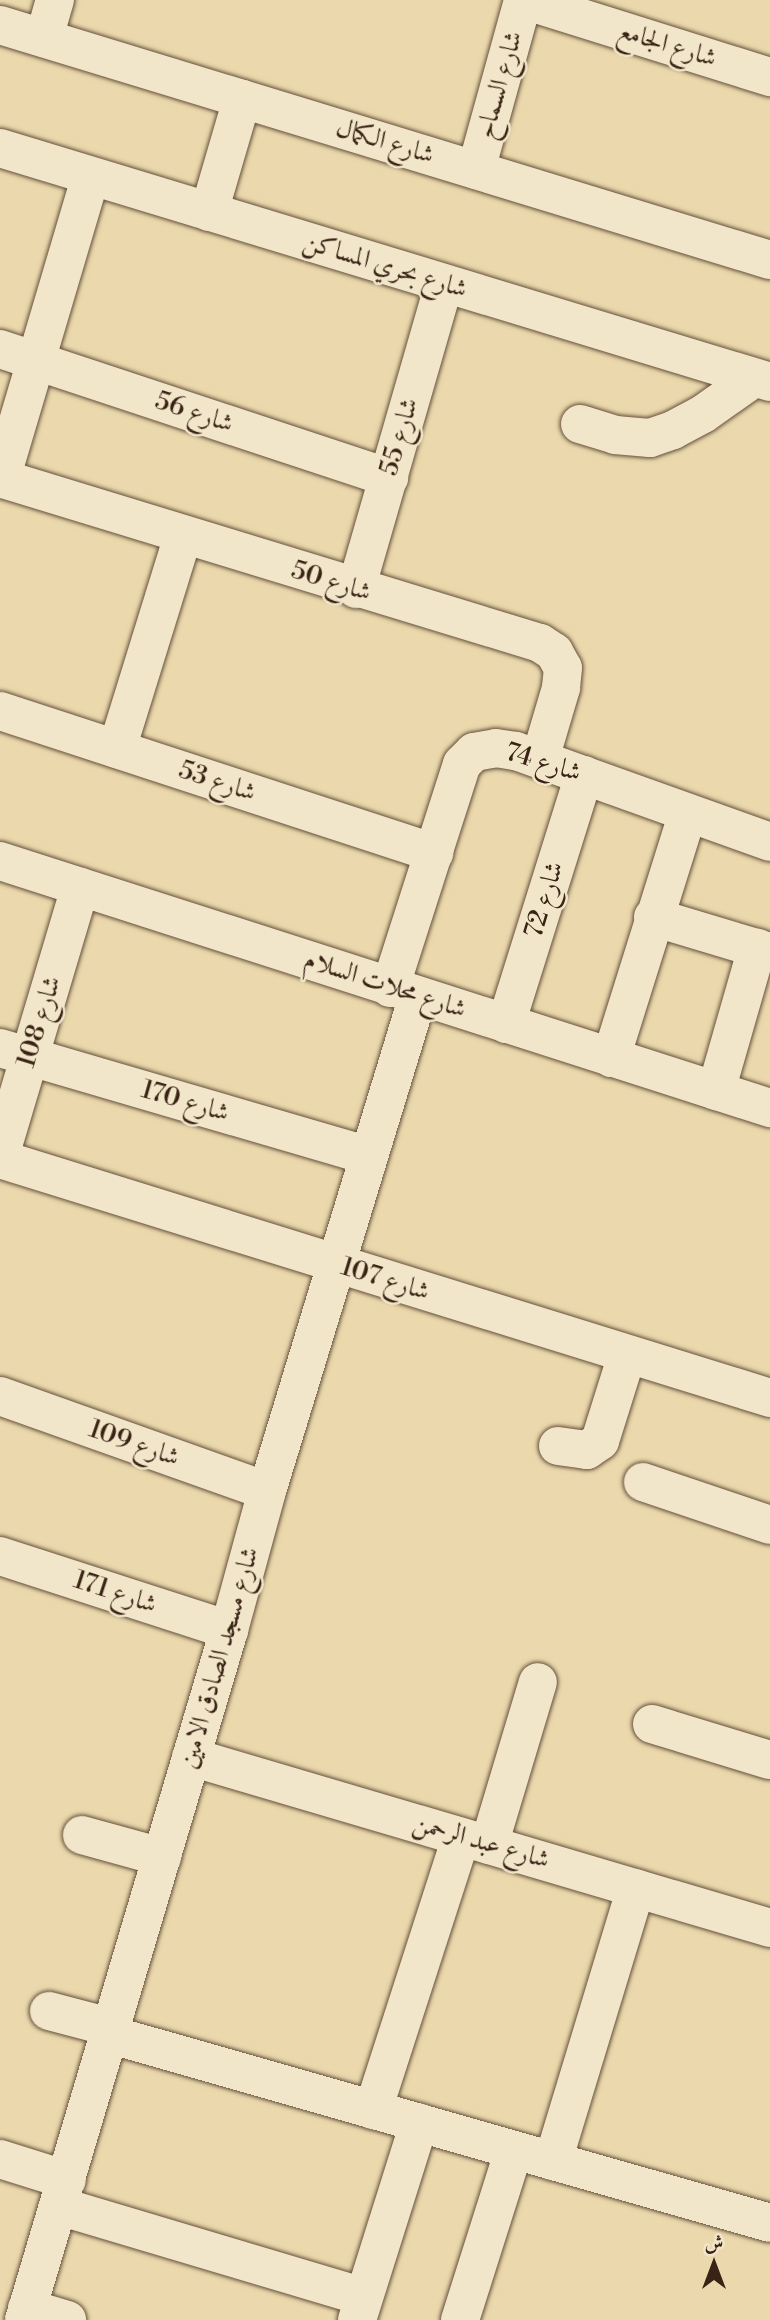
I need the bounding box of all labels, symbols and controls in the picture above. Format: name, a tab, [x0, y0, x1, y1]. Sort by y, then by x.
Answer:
street label: شارع الجامع	[614, 15, 720, 75]
street label: شارع السماح	[470, 28, 530, 142]
street label: شارع الكمال	[332, 112, 438, 172]
street label: شارع بحري المساكن	[299, 226, 471, 306]
street label: شارع 56	[151, 386, 237, 440]
street label: شارع 55	[374, 395, 426, 479]
street label: شارع 50	[287, 555, 375, 609]
street label: شارع 74	[501, 737, 585, 789]
street label: شارع 53	[175, 755, 259, 809]
street label: شارع 72	[519, 858, 571, 942]
street label: شارع محلات السلام	[300, 944, 470, 1026]
street label: شارع 108	[11, 972, 69, 1072]
street label: شارع 170	[137, 1075, 233, 1129]
street label: شارع 107	[337, 1252, 433, 1308]
street label: شارع 109	[85, 1414, 183, 1474]
street label: شارع مسجد الصادق الامين	[173, 1544, 267, 1772]
street label: شارع 171	[69, 1565, 161, 1621]
street label: شارع عبد الرحمن	[409, 1808, 553, 1876]
north arrow	[679, 2229, 749, 2299]
text: ش	[705, 2231, 723, 2255]

